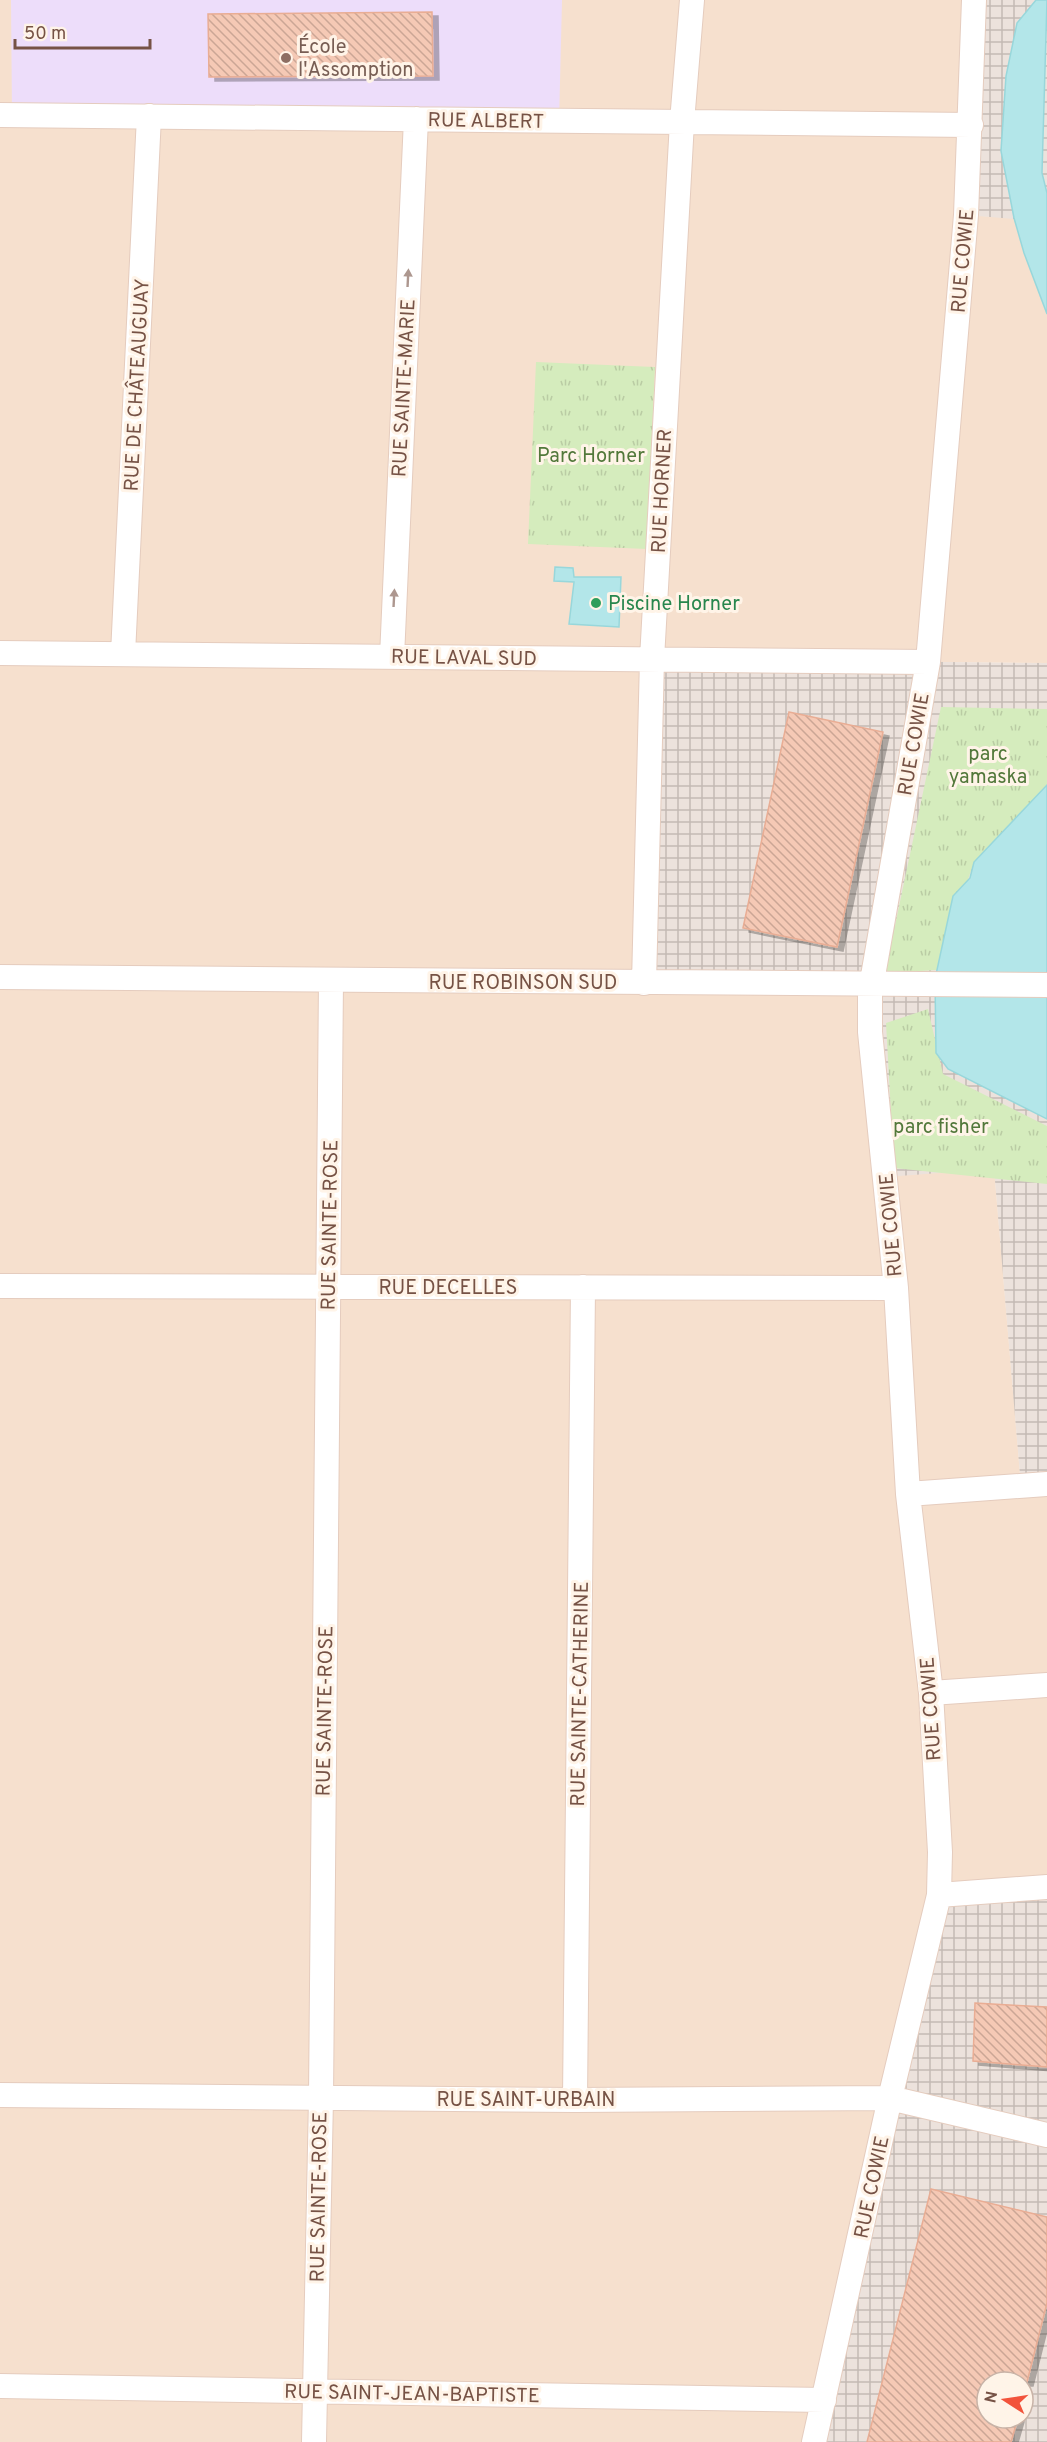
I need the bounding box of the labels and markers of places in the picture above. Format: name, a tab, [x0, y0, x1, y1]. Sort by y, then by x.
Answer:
place label: École l'Assomption	[298, 33, 413, 84]
marker: École l'Assomption	[279, 51, 293, 65]
place label: Piscine Horner	[608, 592, 740, 618]
marker: Piscine Horner	[589, 596, 603, 610]

